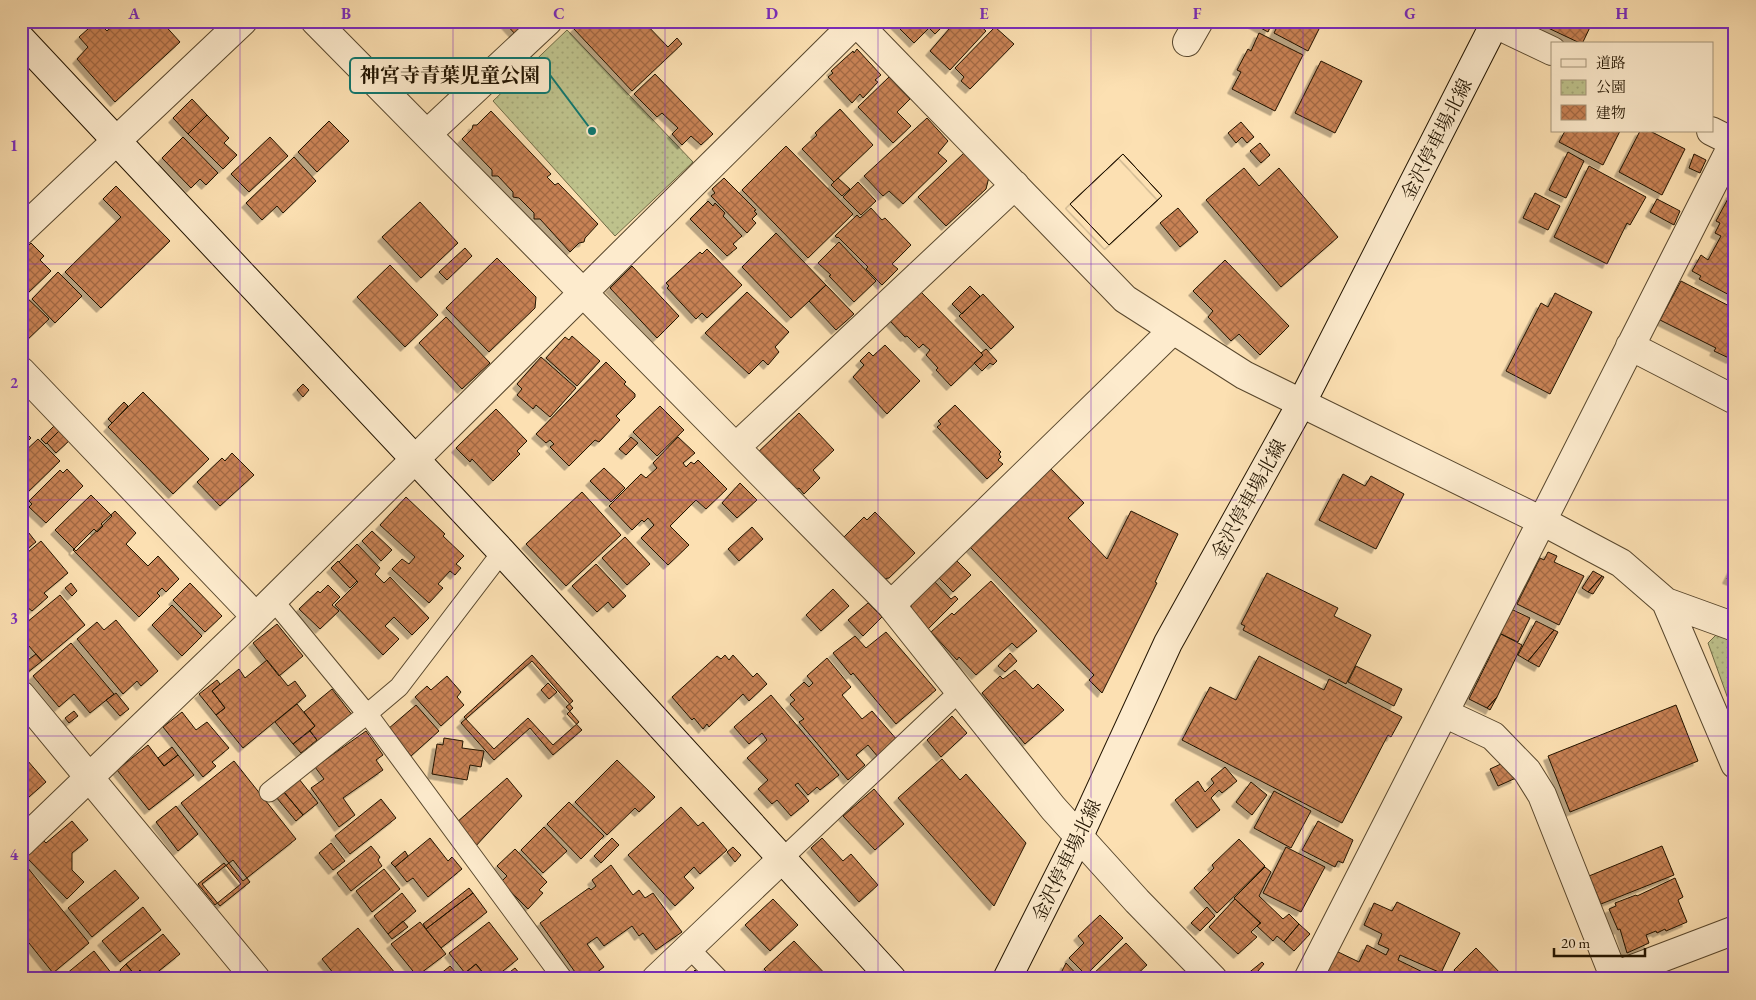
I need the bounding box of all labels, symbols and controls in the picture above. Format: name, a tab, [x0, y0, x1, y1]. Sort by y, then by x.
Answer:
text: A	[127, 3, 140, 24]
text: B	[341, 3, 351, 24]
text: C	[553, 3, 565, 24]
text: D	[766, 3, 778, 24]
text: E	[979, 3, 989, 24]
text: F	[1193, 3, 1202, 24]
text: G	[1404, 3, 1416, 24]
text: H	[1616, 3, 1629, 24]
legend	[1551, 42, 1714, 132]
text: 道路	[1596, 53, 1626, 72]
callout: 神宮寺青葉児童公園	[350, 58, 550, 93]
text: 神宮寺青葉児童公園	[360, 62, 540, 88]
street label: 金沢停車場北線	[1395, 74, 1478, 204]
text: 公園	[1596, 77, 1626, 96]
text: 建物	[1596, 103, 1626, 122]
text: 1	[10, 135, 18, 156]
text: 2	[10, 372, 19, 393]
street label: 金沢停車場北線	[1205, 435, 1292, 563]
text: 3	[10, 608, 18, 629]
street label: 金沢停車場北線	[1026, 795, 1107, 925]
text: 4	[10, 844, 19, 865]
scale bar	[1554, 925, 1645, 957]
text: 20 m	[1561, 933, 1590, 952]

